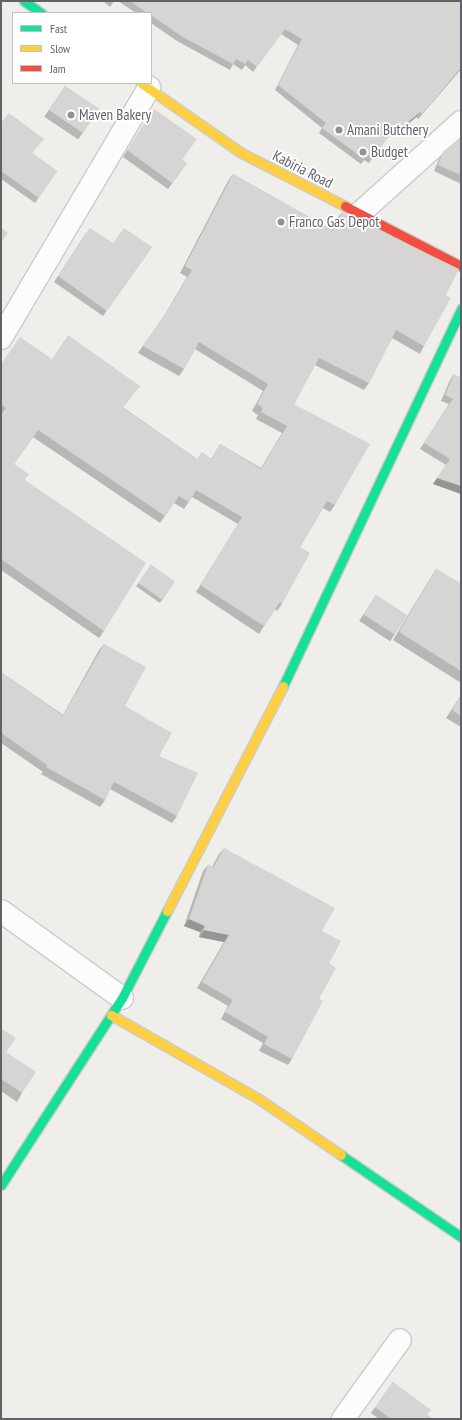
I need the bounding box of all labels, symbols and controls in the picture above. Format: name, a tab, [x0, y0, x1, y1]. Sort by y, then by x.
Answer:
legend	[12, 12, 152, 84]
text: Fast	[50, 21, 67, 36]
text: Slow	[50, 41, 70, 56]
text: Jam	[50, 61, 66, 76]
place label: Maven Bakery	[79, 106, 151, 124]
marker: Maven Bakery	[66, 110, 76, 120]
place label: Amani Butchery	[347, 121, 428, 139]
marker: Amani Butchery	[334, 125, 344, 135]
place label: Budget	[371, 143, 408, 161]
street label: Kabiria Road	[270, 146, 336, 192]
marker: Budget	[358, 147, 368, 157]
place label: Franco Gas Depot	[289, 213, 379, 231]
marker: Franco Gas Depot	[276, 217, 286, 227]

